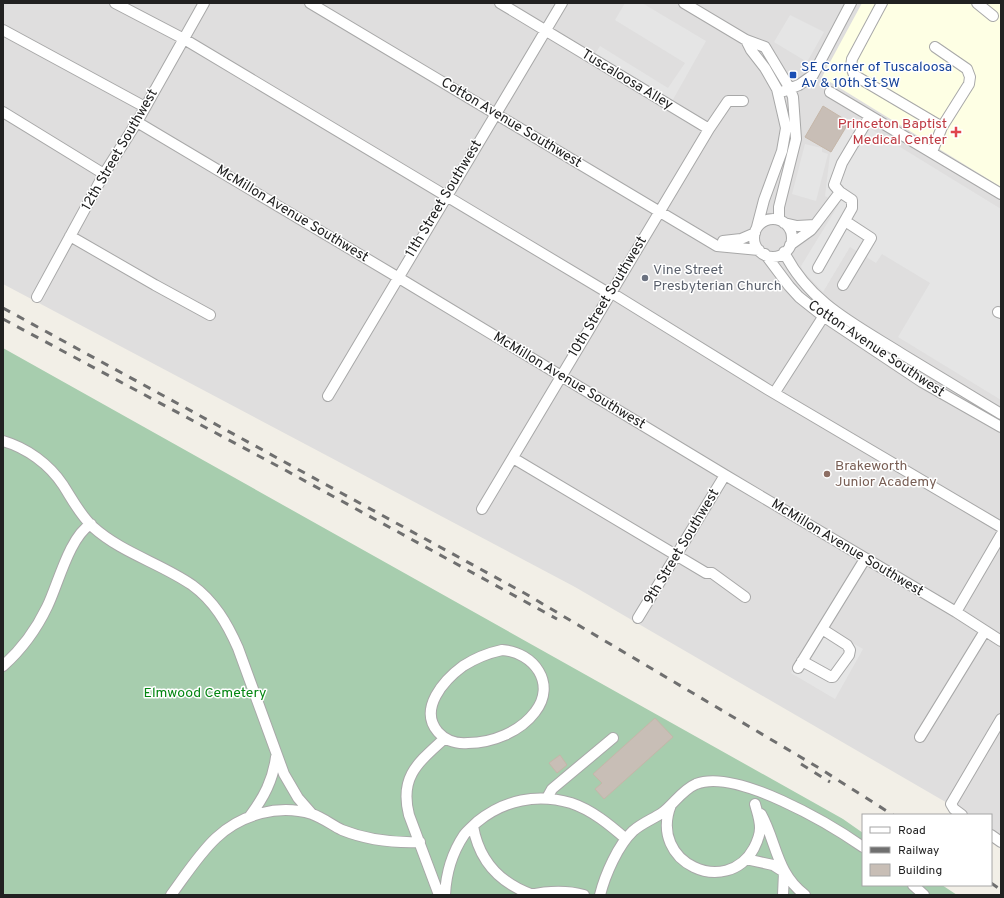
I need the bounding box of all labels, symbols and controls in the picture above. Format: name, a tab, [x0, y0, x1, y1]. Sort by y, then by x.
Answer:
street label: Tuscaloosa Alley	[578, 46, 676, 114]
place label: SE Corner of Tuscaloosa Av & 10th St SW	[801, 59, 952, 92]
marker: SE Corner of Tuscaloosa Av & 10th St SW	[788, 70, 798, 80]
street label: Cotton Avenue Southwest	[438, 74, 584, 172]
street label: 12th Street Southwest	[78, 86, 162, 214]
place label: Princeton Baptist Medical Center	[838, 116, 948, 149]
marker: Princeton Baptist Medical Center	[950, 126, 962, 138]
street label: 11th Street Southwest	[402, 137, 486, 261]
street label: McMillon Avenue Southwest	[213, 162, 371, 266]
street label: 10th Street Southwest	[565, 234, 651, 360]
place label: Vine Street Presbyterian Church	[653, 262, 782, 295]
marker: Vine Street Presbyterian Church	[640, 273, 650, 283]
street label: Cotton Avenue Southwest	[804, 297, 948, 401]
street label: McMillon Avenue Southwest	[490, 329, 648, 433]
place label: Brakeworth Junior Academy	[835, 458, 937, 491]
marker: Brakeworth Junior Academy	[822, 469, 832, 479]
street label: 9th Street Southwest	[641, 486, 723, 608]
street label: McMillon Avenue Southwest	[768, 496, 926, 600]
park label: Elmwood Cemetery	[144, 685, 266, 702]
legend	[862, 814, 992, 886]
text: Road	[898, 823, 926, 839]
text: Railway	[898, 843, 939, 859]
text: Building	[898, 863, 942, 879]

